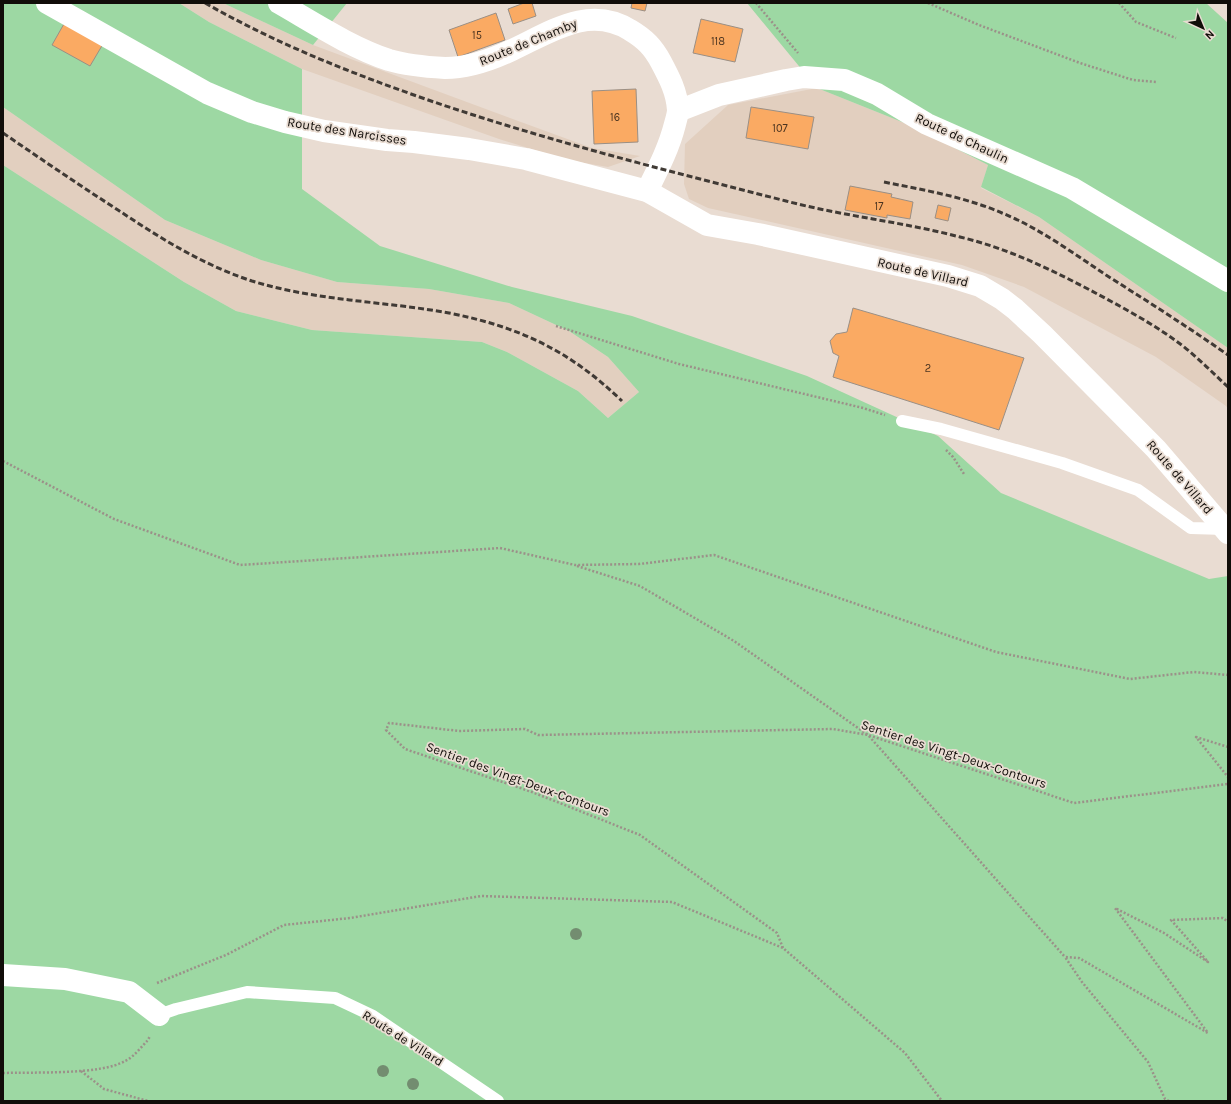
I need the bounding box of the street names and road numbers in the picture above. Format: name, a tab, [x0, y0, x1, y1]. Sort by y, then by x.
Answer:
street label: Route de Chamby	[477, 16, 579, 68]
street label: Route de Chaulin	[913, 110, 1011, 166]
street label: Route des Narcisses	[286, 114, 408, 148]
street label: Route de Villard	[876, 254, 970, 290]
street label: Route de Villard	[1144, 437, 1216, 517]
street label: Sentier des Vingt-Deux-Contours	[859, 717, 1049, 791]
street label: Sentier des Vingt-Deux-Contours	[424, 739, 612, 819]
street label: Route de Villard	[360, 1007, 446, 1069]

